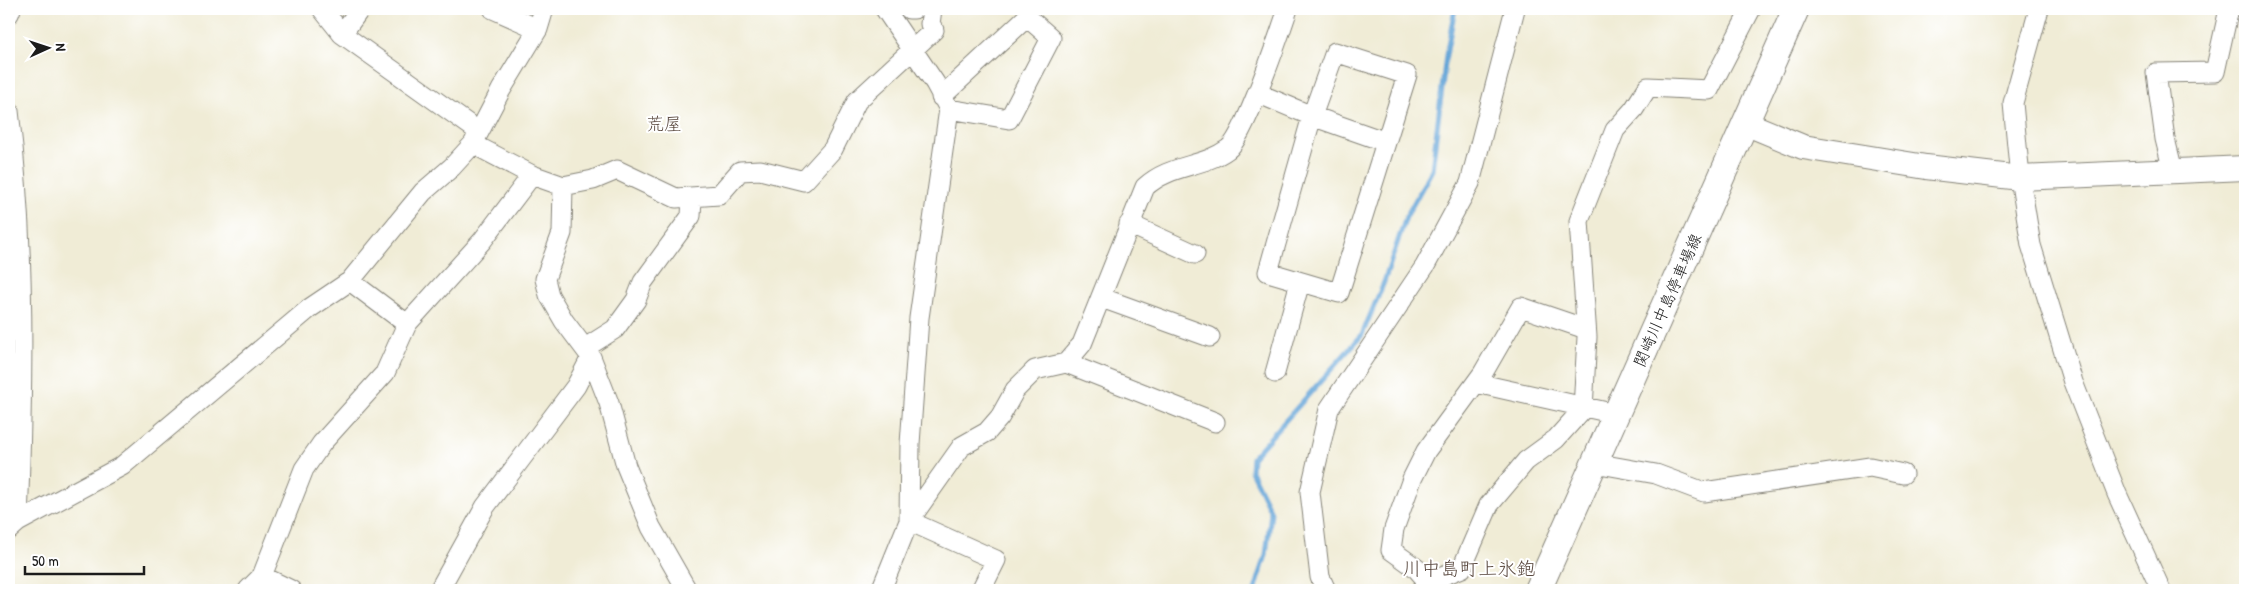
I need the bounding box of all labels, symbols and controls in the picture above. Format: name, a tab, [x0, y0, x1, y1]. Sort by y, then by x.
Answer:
north arrow	[22, 22, 72, 72]
text: N	[52, 43, 71, 52]
district label: 荒屋	[646, 111, 682, 136]
street label: 関崎川中島停車場線	[1628, 230, 1706, 370]
scale bar	[25, 544, 144, 576]
text: 50 m	[32, 550, 59, 571]
district label: 川中島町上氷鉋	[1402, 555, 1536, 581]

